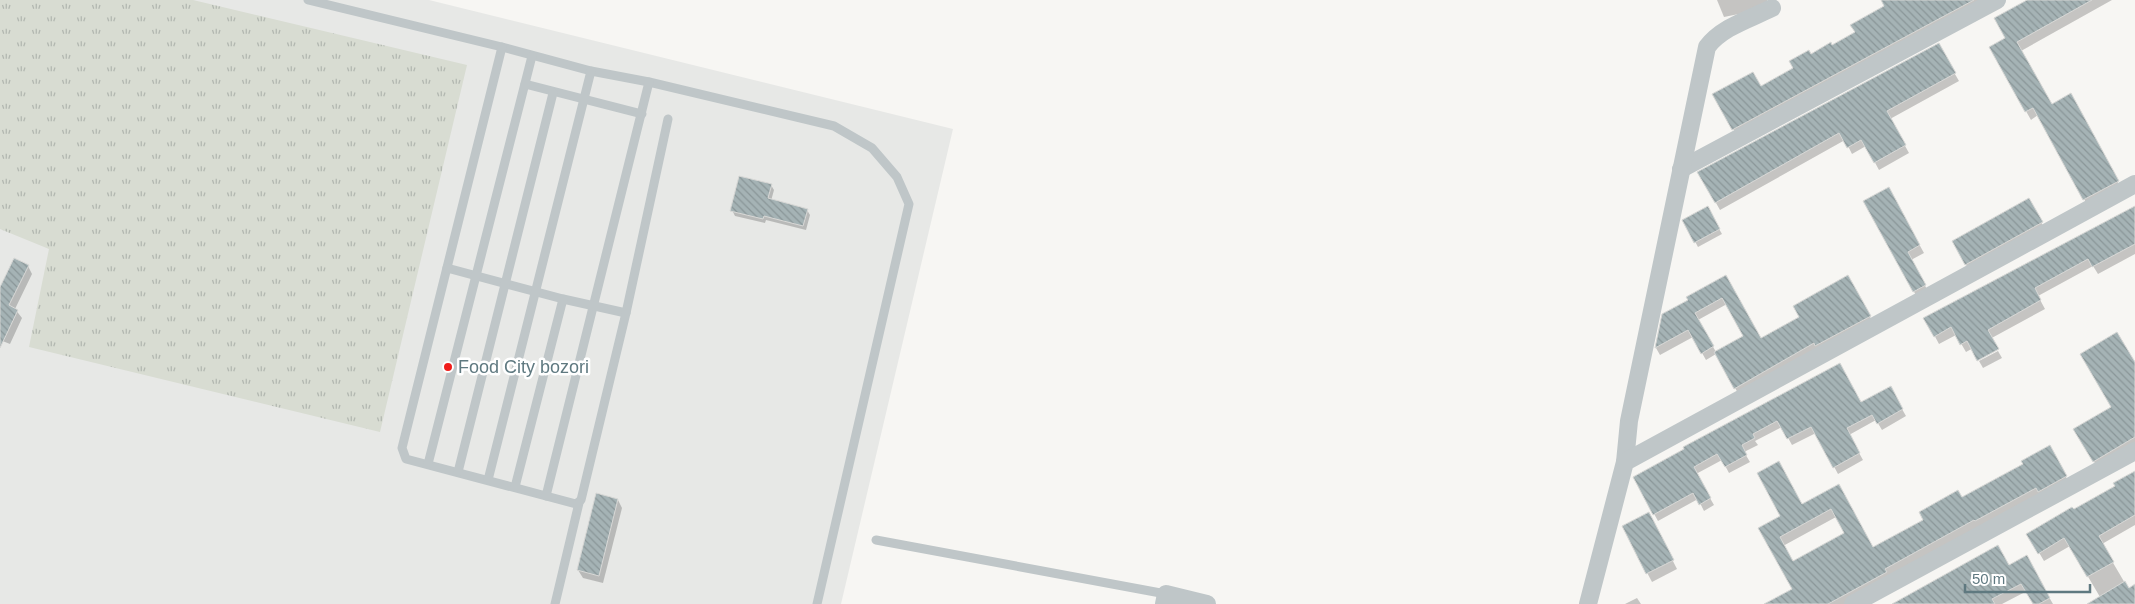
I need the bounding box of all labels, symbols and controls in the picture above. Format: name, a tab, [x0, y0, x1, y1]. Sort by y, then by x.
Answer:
place label: Food City bozori	[458, 357, 589, 377]
marker: Food City bozori	[442, 361, 454, 373]
scale bar	[1965, 562, 2090, 594]
text: 50 m	[1972, 570, 2005, 587]

